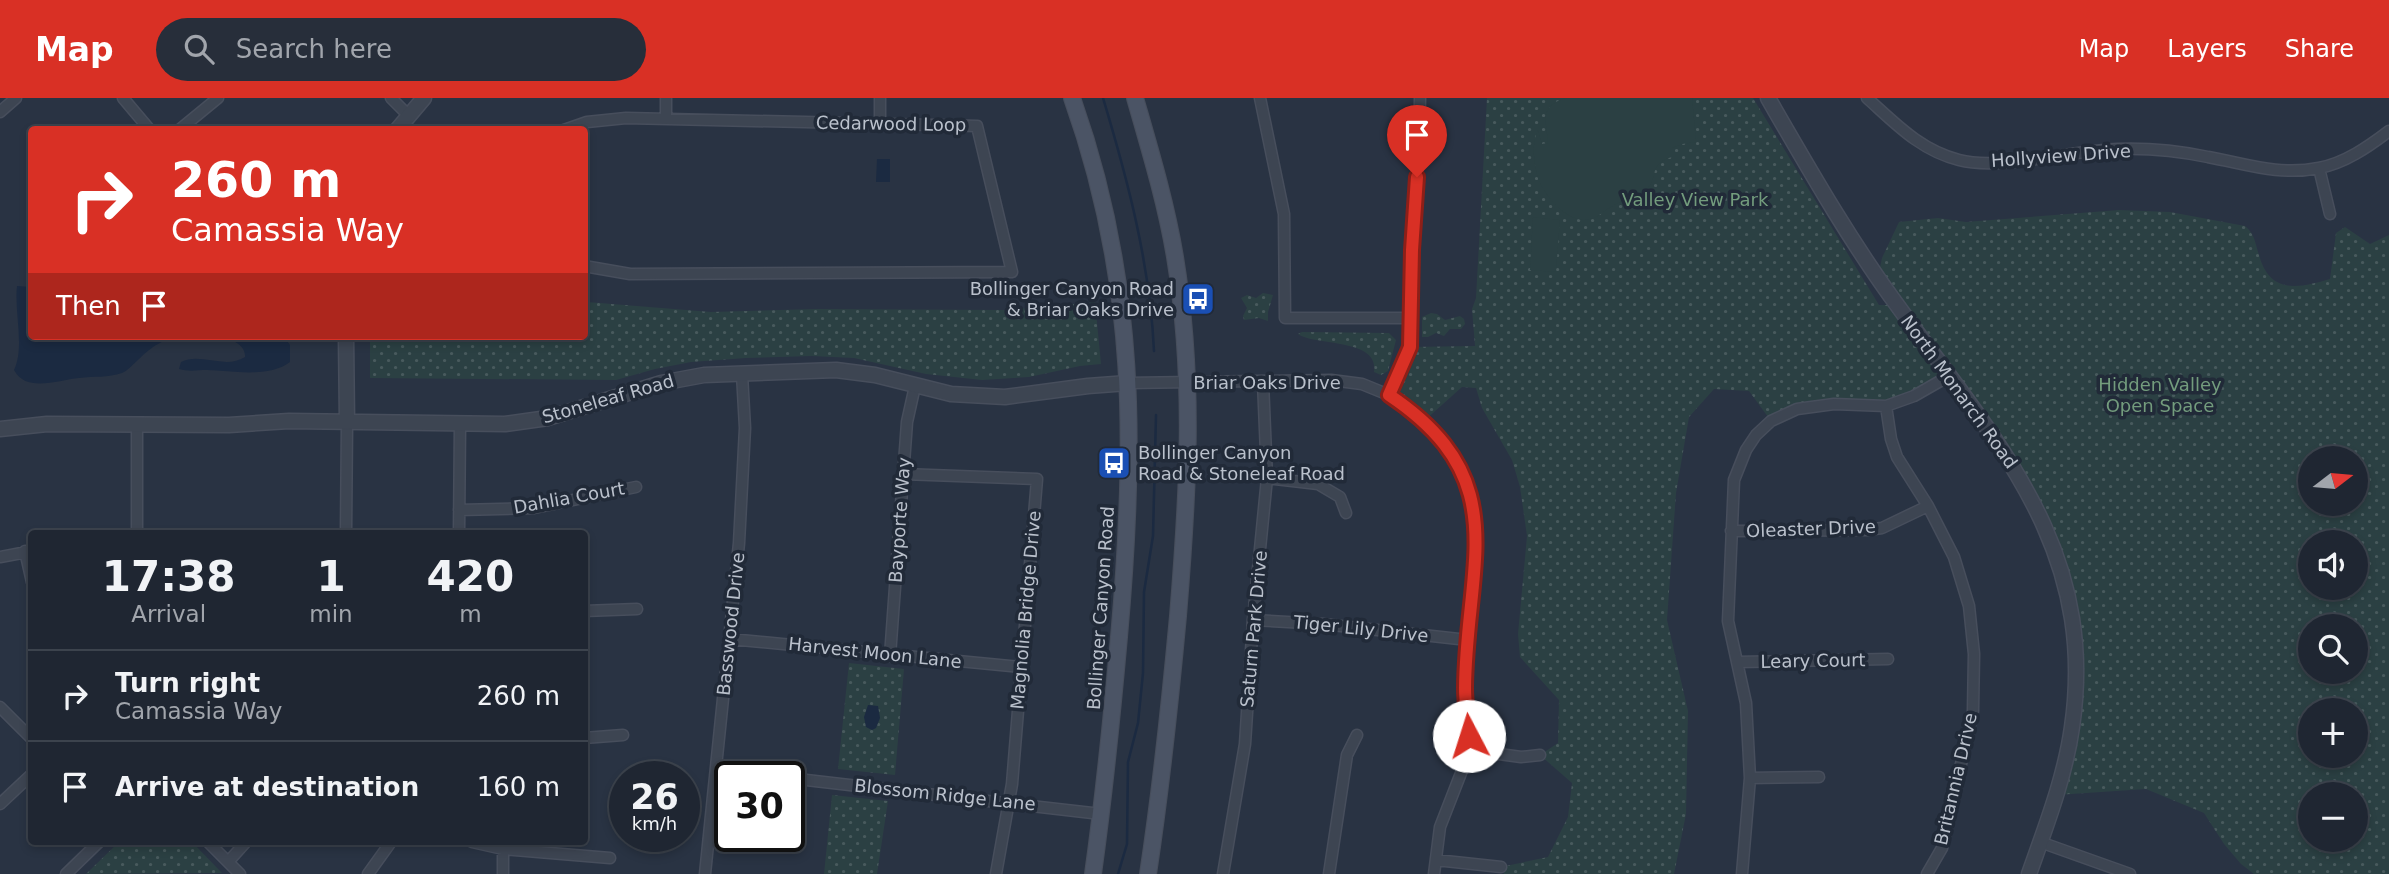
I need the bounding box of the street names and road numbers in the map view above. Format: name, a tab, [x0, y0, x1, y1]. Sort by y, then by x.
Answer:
street label: Cedarwood Loop	[816, 112, 966, 135]
street label: Hollyview Drive	[1990, 140, 2132, 171]
street label: North Monarch Road	[1897, 311, 2022, 472]
street label: Stoneleaf Road	[539, 370, 676, 427]
street label: Briar Oaks Drive	[1193, 372, 1341, 393]
street label: Bayporte Way	[885, 456, 914, 584]
street label: Dahlia Court	[512, 477, 626, 518]
street label: Bollinger Canyon Road	[1083, 505, 1118, 711]
street label: Magnolia Bridge Drive	[1006, 510, 1045, 710]
street label: Oleaster Drive	[1746, 516, 1876, 541]
street label: Saturn Park Drive	[1236, 549, 1271, 708]
street label: Basswood Drive	[713, 551, 748, 697]
street label: Tiger Lily Drive	[1292, 611, 1430, 646]
street label: Harvest Moon Lane	[787, 633, 963, 672]
street label: Leary Court	[1760, 649, 1866, 672]
street label: Britannia Drive	[1930, 711, 1981, 847]
street label: Blossom Ridge Lane	[853, 775, 1037, 814]

